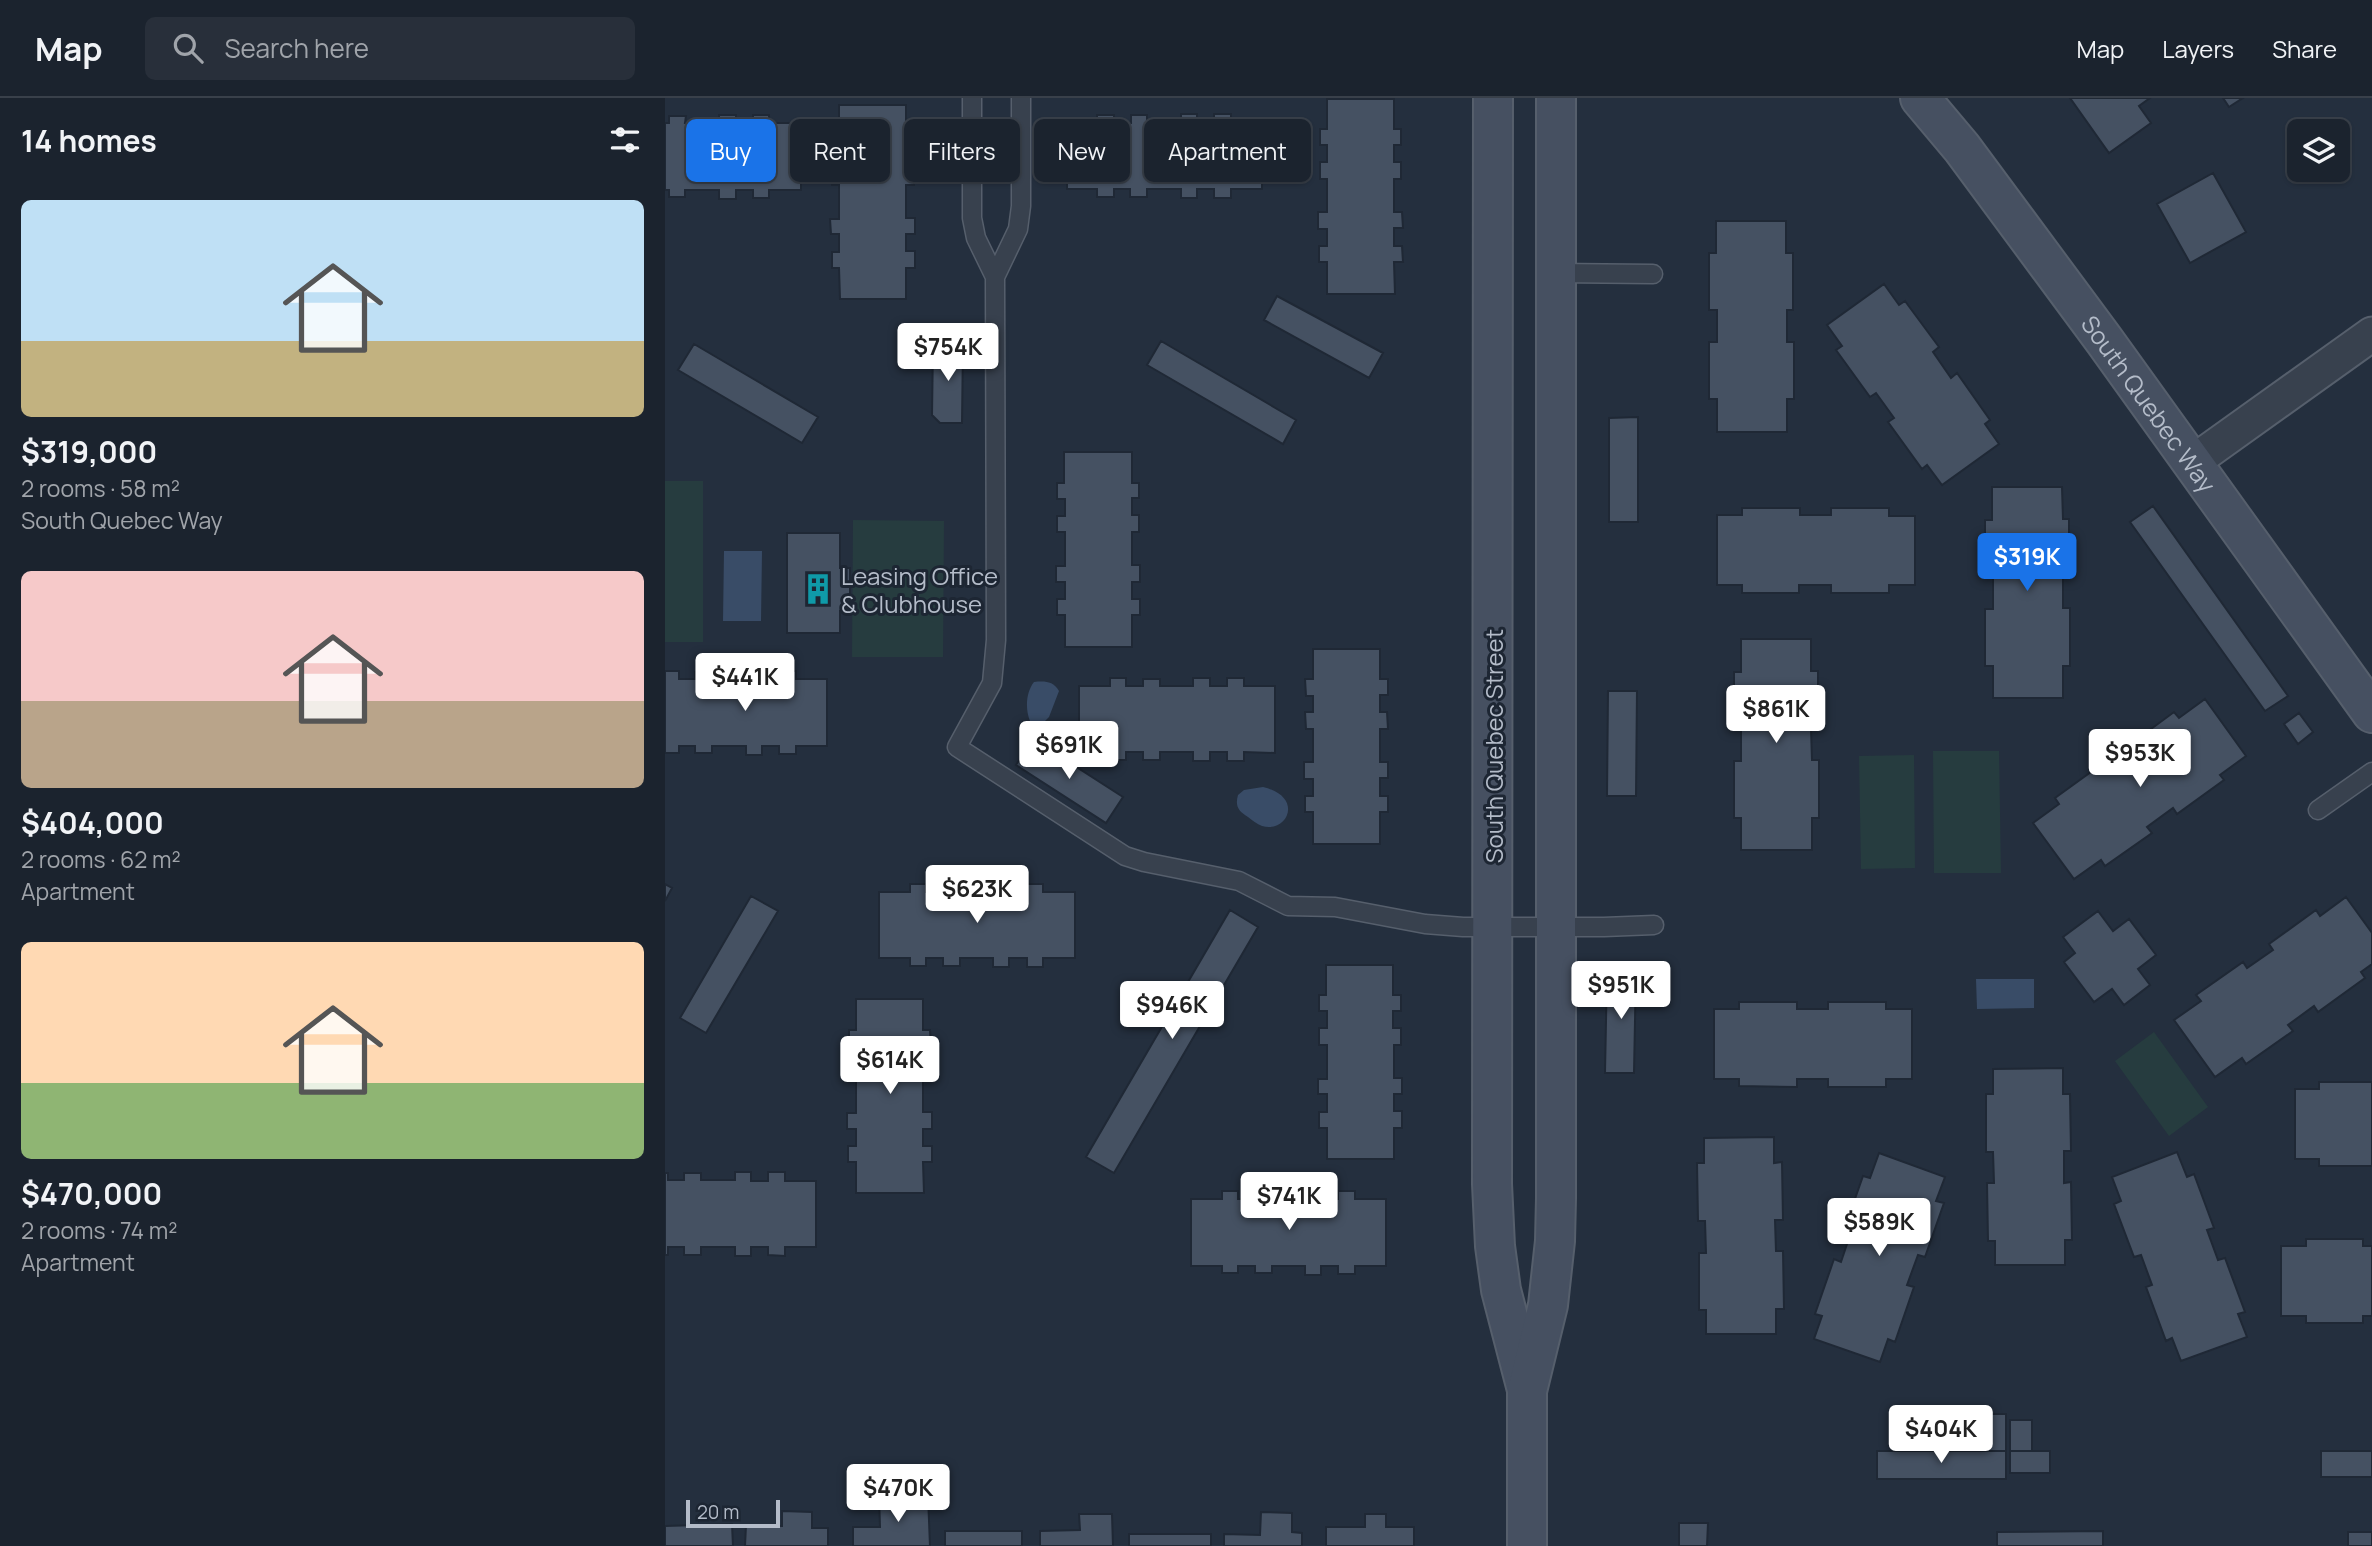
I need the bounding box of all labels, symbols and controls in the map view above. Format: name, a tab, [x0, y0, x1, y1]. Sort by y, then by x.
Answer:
search box	[145, 17, 635, 80]
text: Map	[35, 26, 103, 71]
icon: search	[169, 29, 207, 67]
text: Search here	[225, 30, 369, 66]
text: Map	[2077, 32, 2124, 65]
text: Layers	[2162, 32, 2234, 65]
text: Share	[2272, 32, 2337, 65]
chip: Buy	[686, 119, 776, 182]
chip: Rent	[790, 119, 890, 182]
chip: Filters	[904, 119, 1020, 182]
chip: New	[1034, 119, 1130, 182]
chip: Apartment	[1144, 119, 1311, 182]
map controls	[2287, 119, 2350, 182]
button: layers	[2287, 119, 2350, 182]
text: 14 homes	[21, 120, 157, 161]
icon: filters	[606, 121, 644, 159]
icon: home	[270, 245, 396, 371]
street label: South Quebec Way	[2074, 308, 2225, 499]
pin: $754K	[899, 324, 997, 383]
text: $754K	[913, 330, 983, 362]
text: $319,000	[21, 431, 157, 472]
text: 2 rooms · 58 m²	[21, 472, 180, 504]
text: South Quebec Way	[21, 504, 223, 536]
pin: $319K	[1978, 533, 2076, 593]
text: $319K	[1993, 540, 2061, 572]
place label: Leasing Office & Clubhouse	[841, 559, 998, 620]
building icon: Leasing Office & Clubhouse	[801, 572, 835, 606]
icon: home	[270, 616, 396, 742]
street label: South Quebec Street	[1477, 629, 1510, 863]
pin: $441K	[696, 654, 794, 713]
text: $441K	[711, 660, 779, 692]
pin: $861K	[1727, 686, 1825, 745]
text: $861K	[1742, 692, 1810, 724]
pin: $691K	[1020, 722, 1118, 781]
text: $691K	[1035, 728, 1103, 760]
pin: $953K	[2091, 730, 2189, 789]
text: $953K	[2105, 736, 2175, 768]
text: $404,000	[21, 802, 164, 843]
text: 2 rooms · 62 m²	[21, 843, 181, 875]
pin: $623K	[928, 866, 1026, 925]
text: $623K	[942, 872, 1012, 904]
text: Apartment	[21, 875, 135, 907]
pin: $951K	[1572, 962, 1670, 1021]
text: $951K	[1587, 968, 1655, 1000]
pin: $946K	[1123, 982, 1221, 1041]
icon: home	[270, 987, 396, 1113]
text: $946K	[1136, 988, 1208, 1020]
pin: $614K	[841, 1037, 939, 1096]
text: $614K	[856, 1043, 924, 1075]
pin: $741K	[1240, 1172, 1338, 1232]
text: $470,000	[21, 1173, 162, 1214]
text: $741K	[1257, 1179, 1321, 1211]
pin: $589K	[1830, 1198, 1928, 1258]
text: $589K	[1843, 1205, 1915, 1237]
text: 2 rooms · 74 m²	[21, 1214, 177, 1246]
text: Apartment	[21, 1246, 135, 1278]
pin: $404K	[1892, 1406, 1990, 1465]
text: $404K	[1905, 1412, 1977, 1444]
pin: $470K	[849, 1464, 947, 1524]
text: $470K	[863, 1471, 933, 1503]
scale bar	[686, 1497, 781, 1529]
text: 20 m	[697, 1499, 739, 1525]

